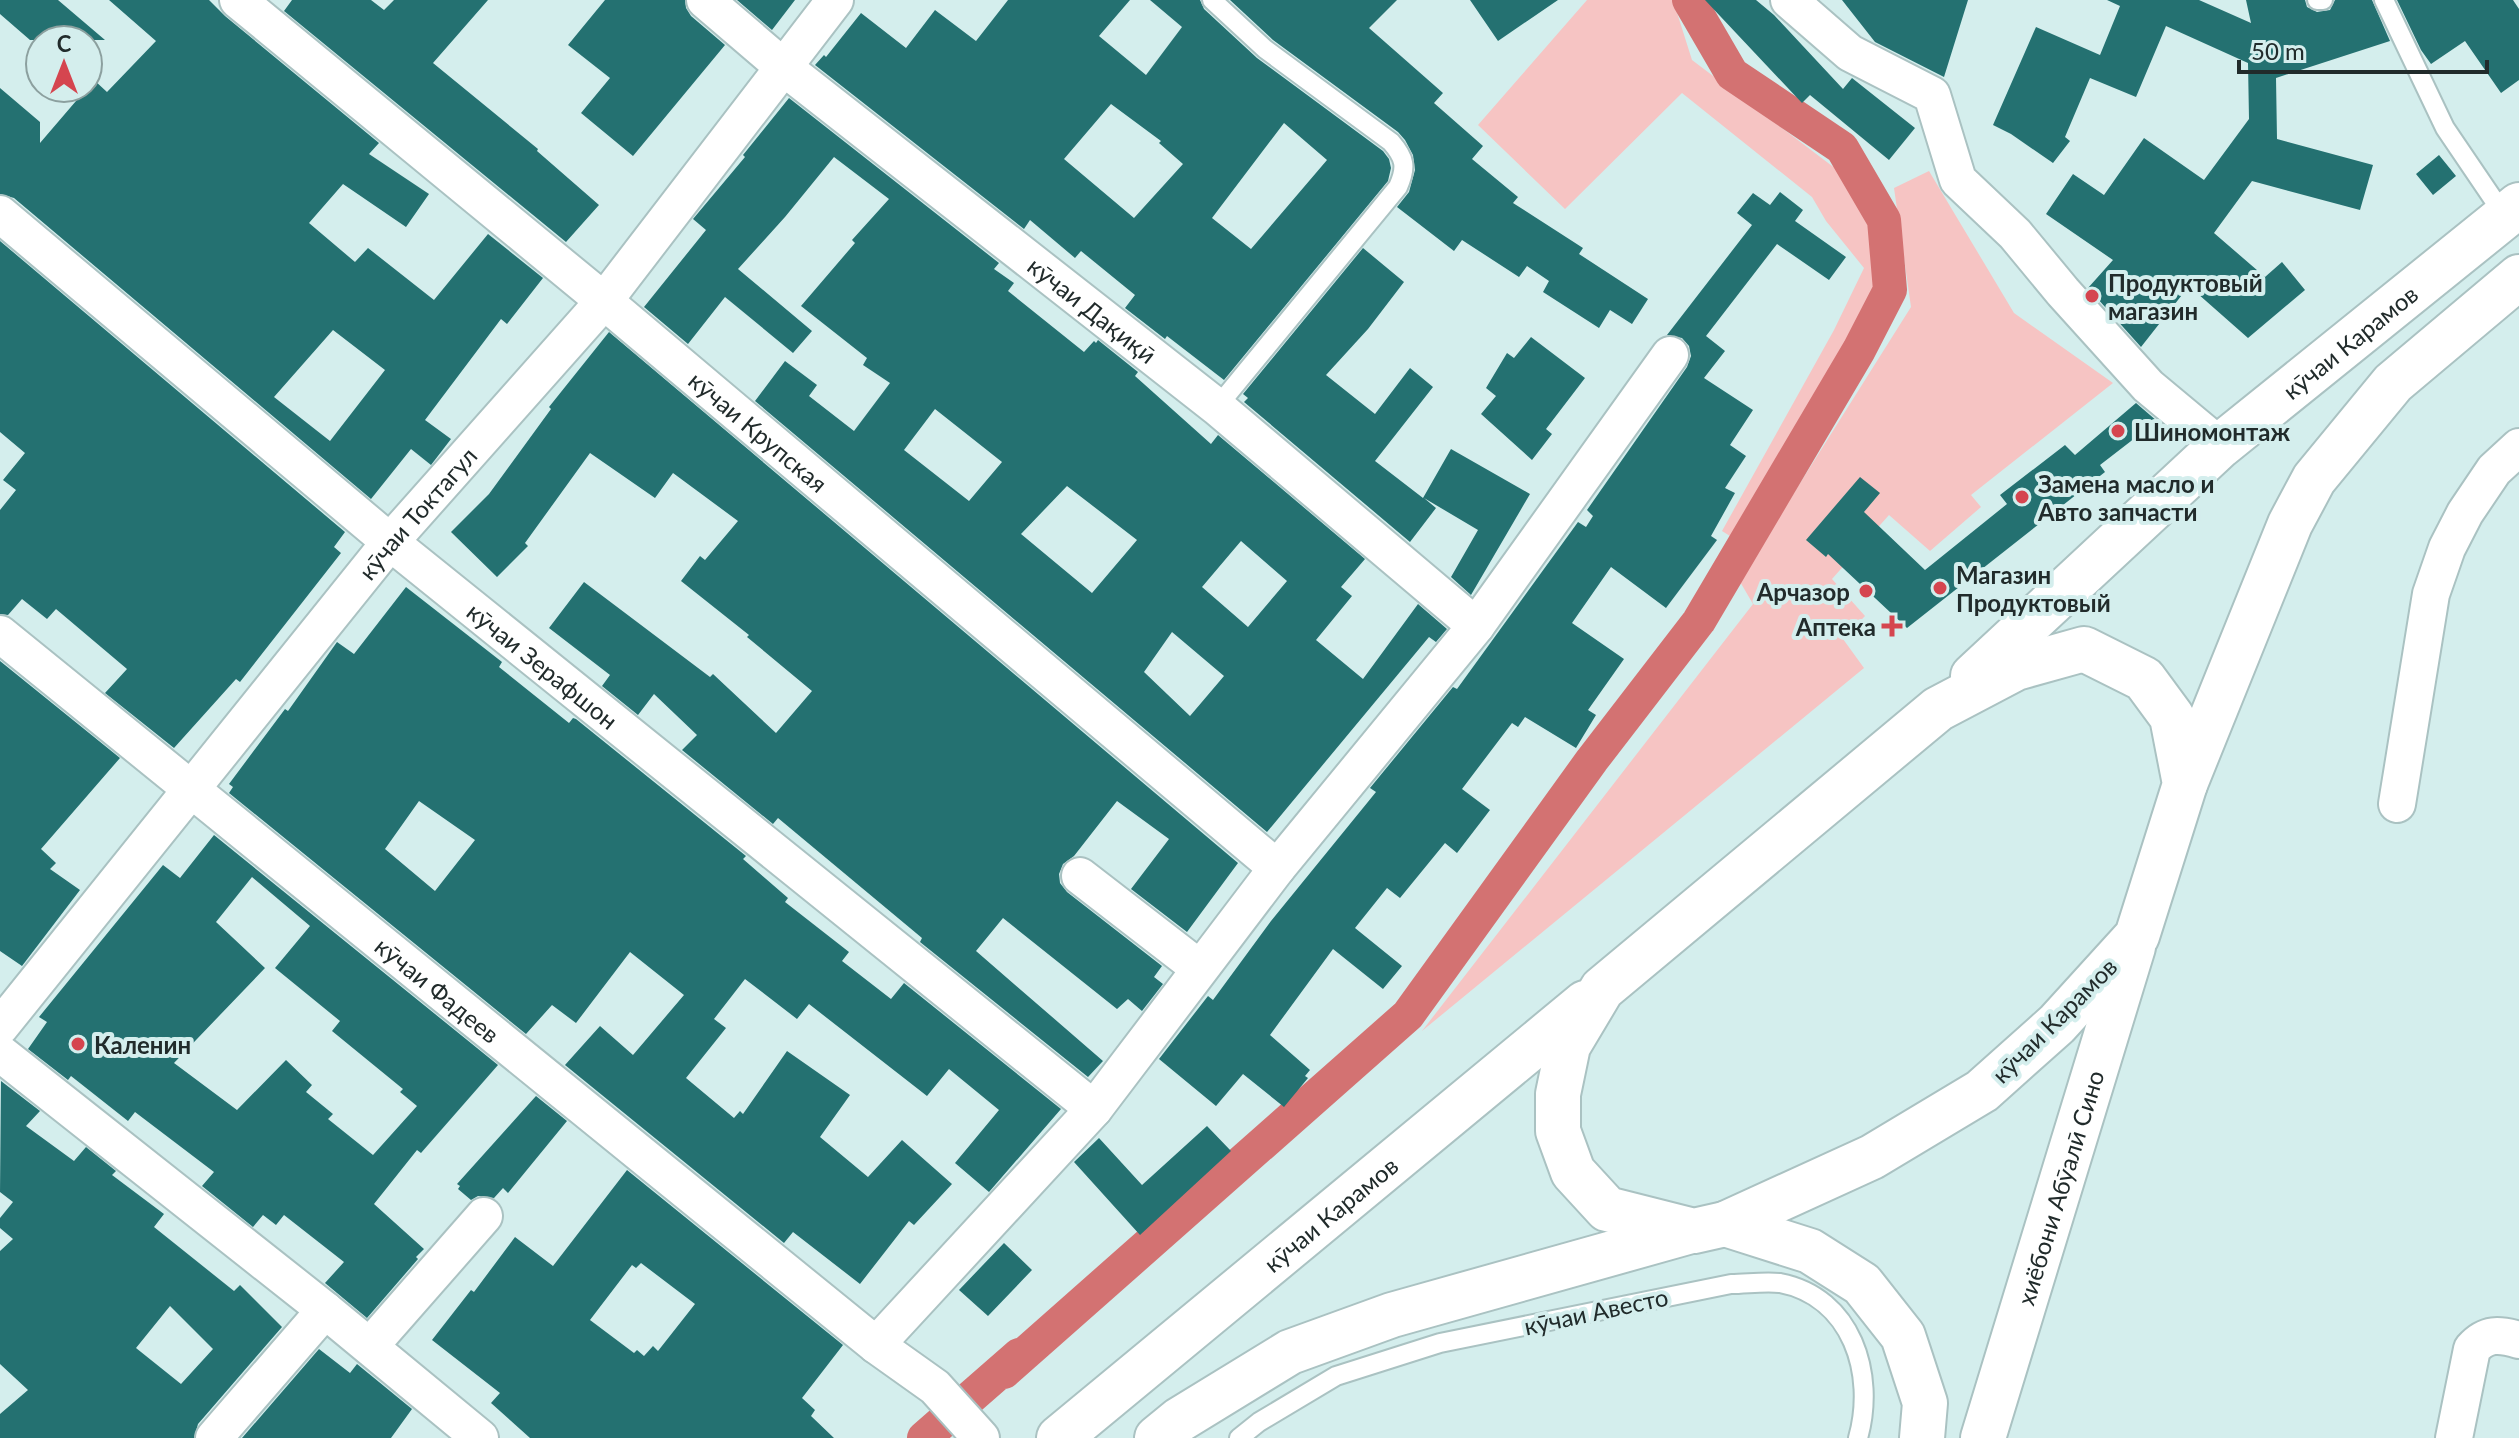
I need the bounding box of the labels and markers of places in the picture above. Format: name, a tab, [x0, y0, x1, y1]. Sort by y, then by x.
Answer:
place label: Продуктовый магазин	[2108, 268, 2263, 325]
marker: Продуктовый магазин	[2083, 287, 2101, 305]
place label: Шиномонтаж	[2134, 417, 2290, 446]
marker: Шиномонтаж	[2109, 422, 2127, 440]
place label: Замена масло и Авто запчасти	[2037, 469, 2215, 526]
marker: Замена масло и Авто запчасти	[2013, 488, 2031, 506]
place label: Магазин Продуктовый	[1956, 560, 2111, 617]
place label: Арчазор	[1756, 577, 1850, 606]
marker: Магазин Продуктовый	[1931, 579, 1949, 597]
marker: Арчазор	[1857, 582, 1875, 600]
place label: Аптека	[1795, 612, 1876, 641]
marker: Аптека	[1883, 617, 1901, 635]
place label: Каленин	[94, 1030, 191, 1059]
marker: Каленин	[69, 1035, 87, 1053]

